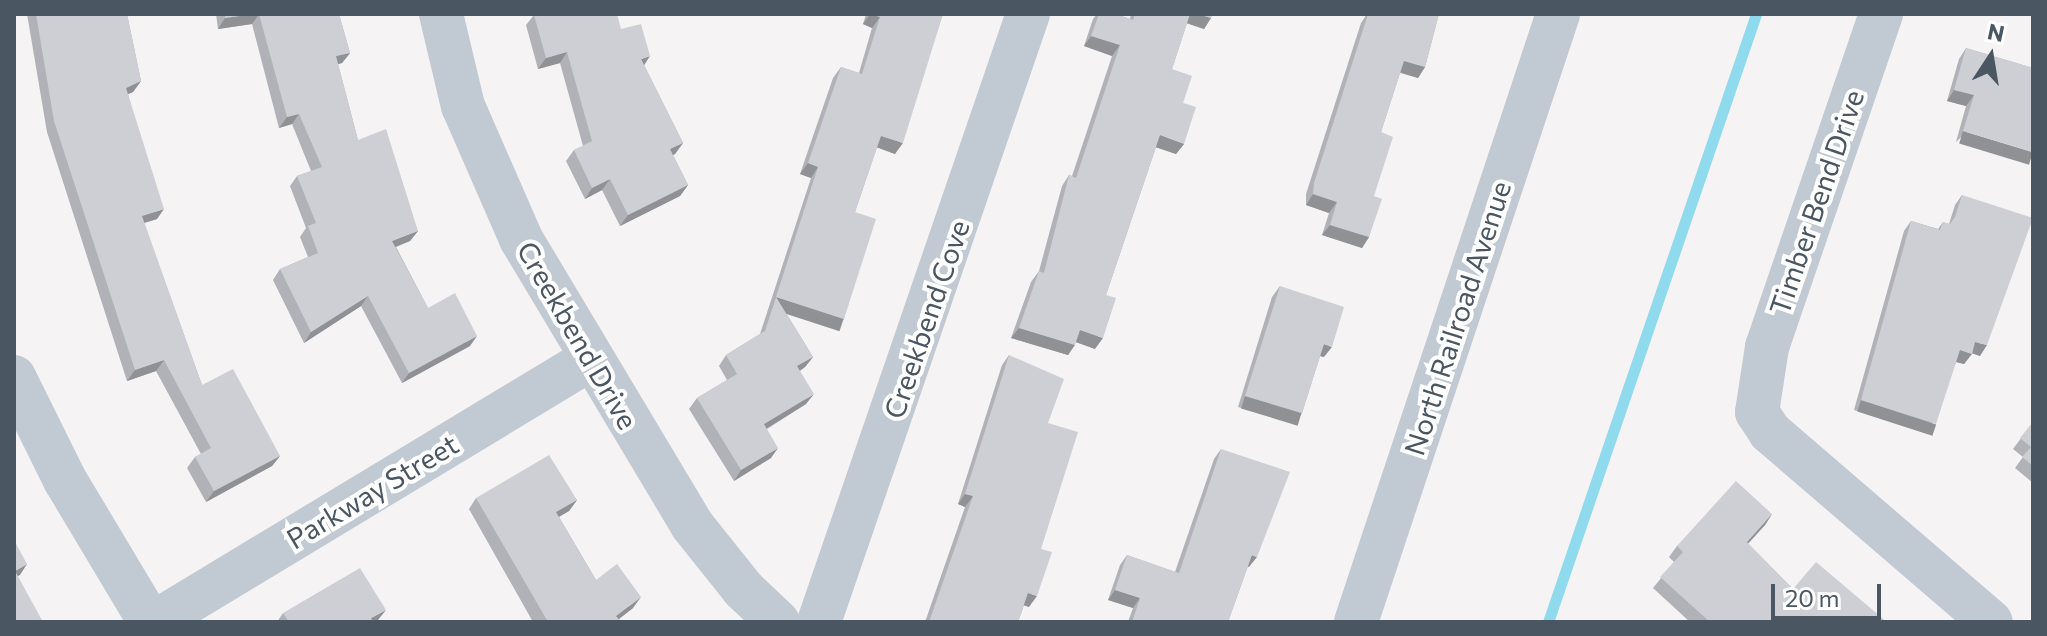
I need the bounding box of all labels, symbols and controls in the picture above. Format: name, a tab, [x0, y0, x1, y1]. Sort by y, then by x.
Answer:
north arrow	[1951, 16, 2031, 96]
text: N	[1985, 17, 2007, 47]
street label: Timber Bend Drive	[1762, 85, 1870, 319]
street label: North Railroad Avenue	[1397, 177, 1517, 459]
street label: Creekbend Cove	[876, 215, 976, 423]
street label: Creekbend Drive	[511, 235, 645, 435]
street label: Parkway Street	[280, 427, 464, 555]
scale bar	[1775, 568, 1885, 618]
text: 20 m	[1785, 583, 1839, 612]

